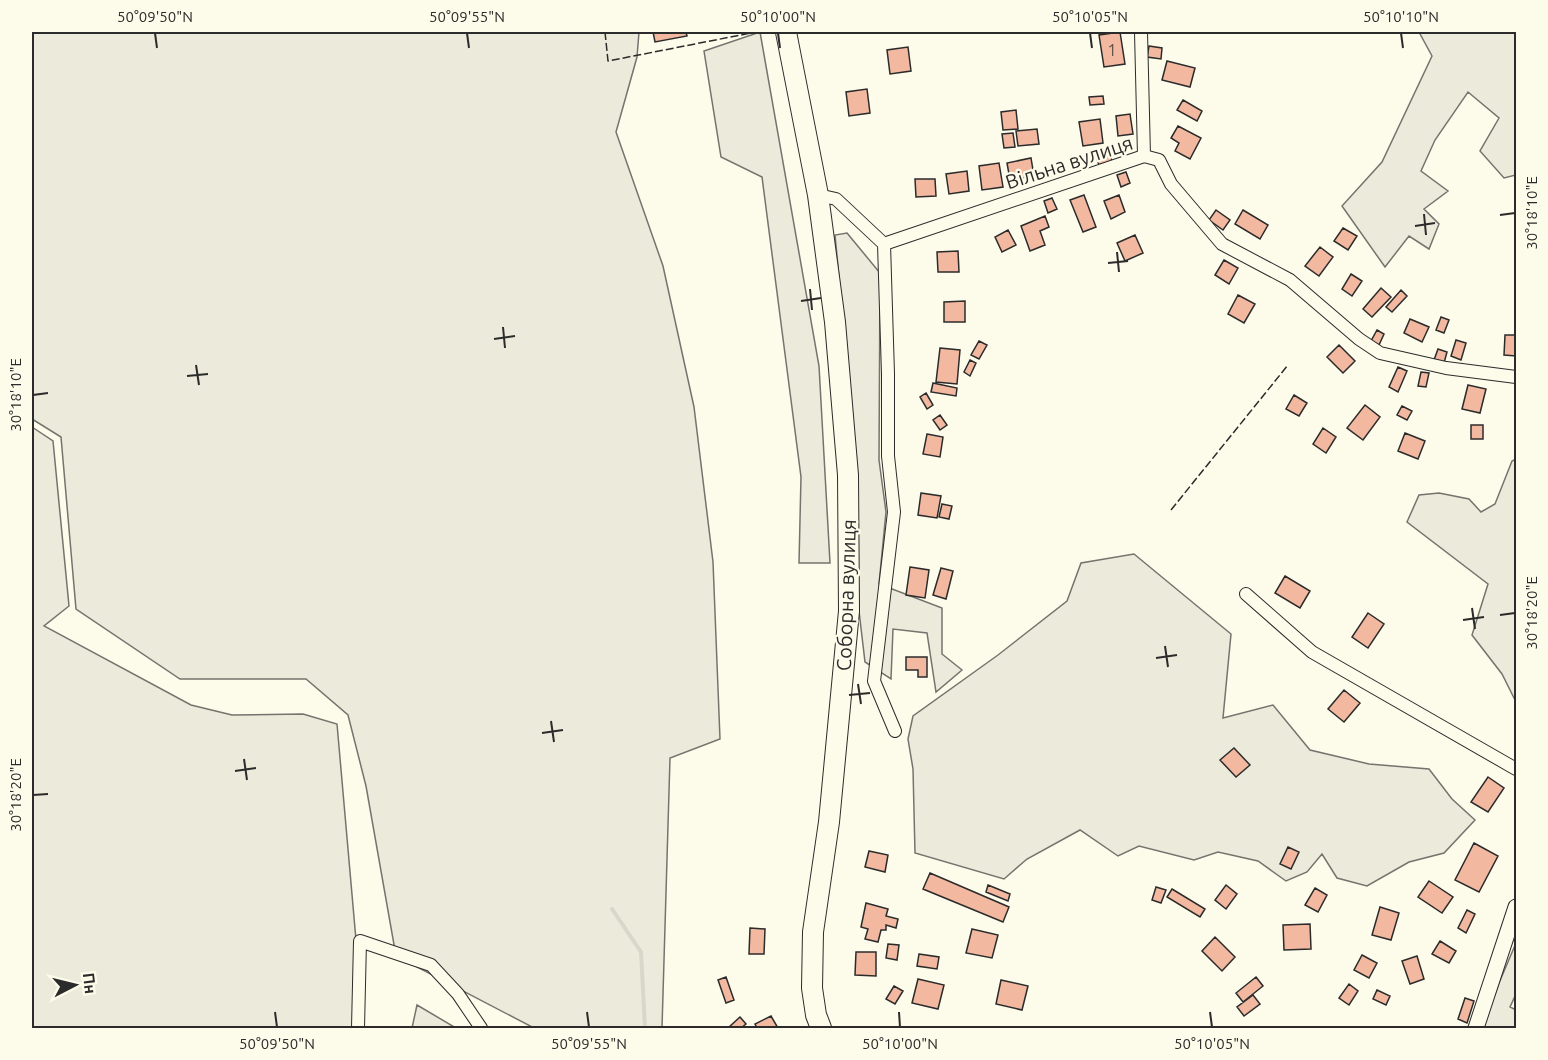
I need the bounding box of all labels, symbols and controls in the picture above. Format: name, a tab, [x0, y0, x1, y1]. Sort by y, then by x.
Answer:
text: 50°09'50"N	[117, 8, 193, 25]
text: 50°09'55"N	[429, 8, 505, 25]
text: 50°10'00"N	[740, 8, 816, 25]
text: 50°10'05"N	[1052, 8, 1128, 25]
text: 50°10'10"N	[1363, 8, 1439, 25]
house number: 1	[1107, 41, 1117, 59]
street label: Вільна вулиця	[1002, 131, 1136, 193]
text: 30°18'10"E	[1523, 176, 1540, 250]
text: 30°18'10"E	[7, 358, 24, 432]
street label: Соборна вулиця	[832, 519, 860, 671]
text: 30°18'20"E	[1523, 576, 1540, 650]
text: 30°18'20"E	[7, 758, 24, 832]
north arrow	[45, 955, 105, 1015]
text: Пн	[80, 972, 100, 995]
text: 50°09'50"N	[239, 1035, 315, 1052]
text: 50°09'55"N	[551, 1035, 627, 1052]
text: 50°10'00"N	[862, 1035, 938, 1052]
text: 50°10'05"N	[1174, 1035, 1250, 1052]

